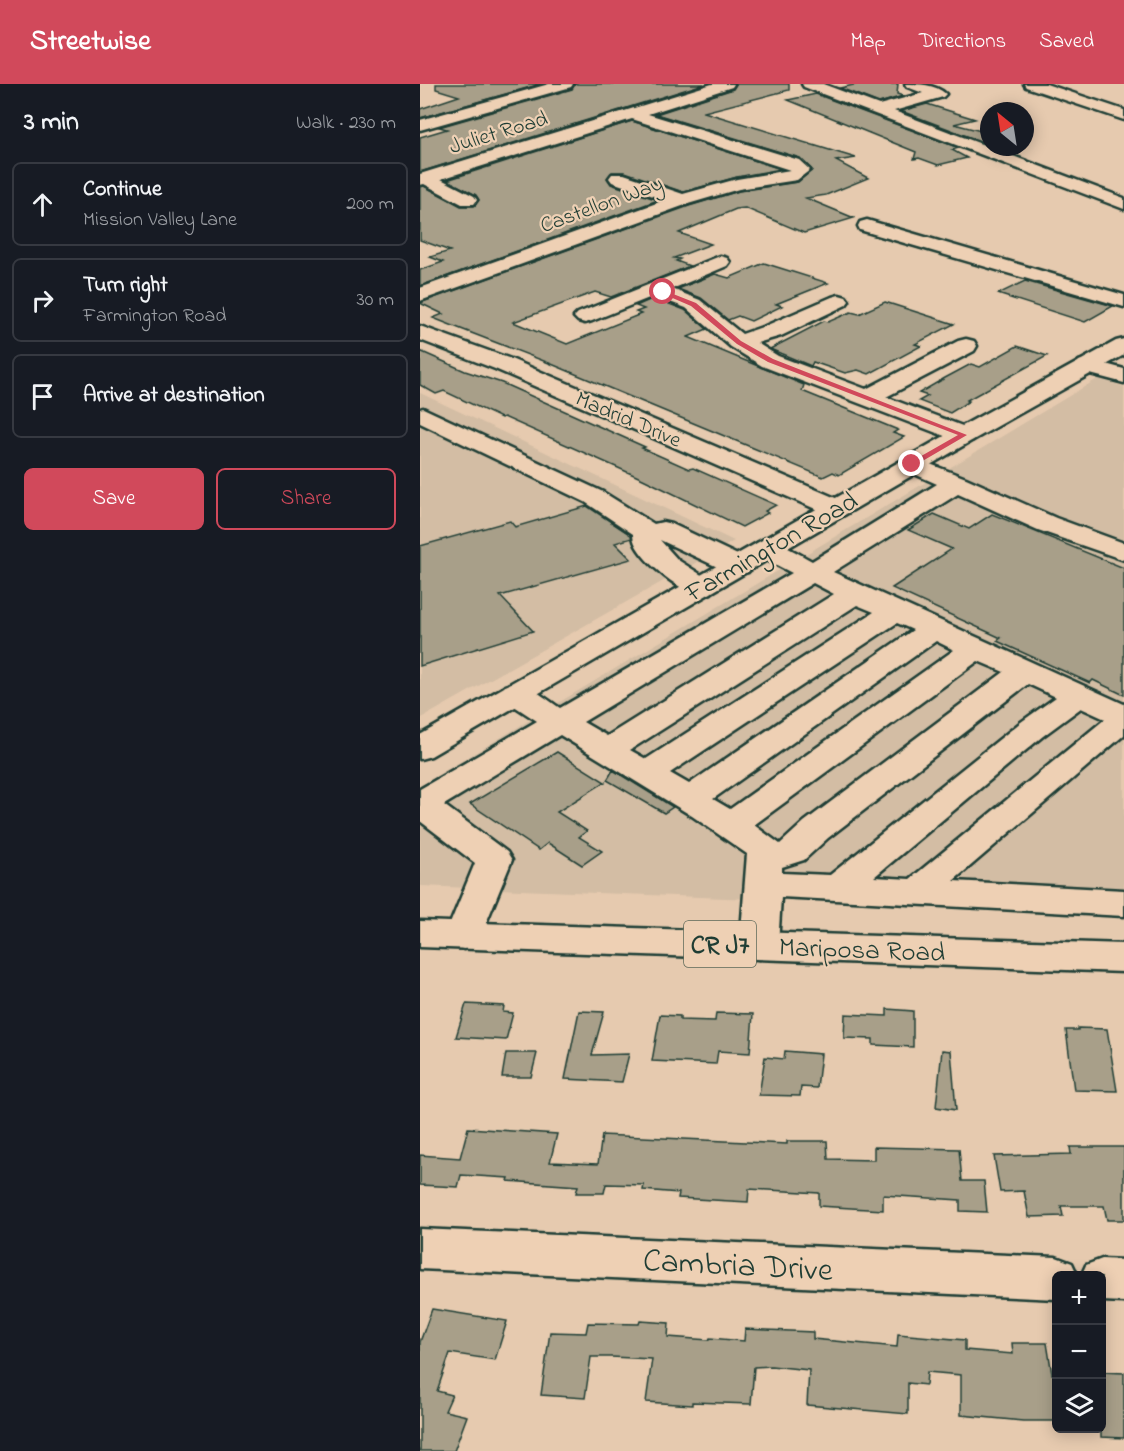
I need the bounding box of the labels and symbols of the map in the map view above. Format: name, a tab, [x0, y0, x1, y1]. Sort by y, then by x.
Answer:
north arrow	[980, 102, 1034, 156]
street label: Juliet Road	[446, 104, 552, 164]
street label: Castellon Way	[536, 169, 668, 244]
route start	[649, 278, 675, 304]
street label: Madrid Drive	[570, 384, 686, 457]
route end	[898, 450, 924, 476]
street label: Farmington Road	[678, 483, 866, 614]
road number: CR J7	[684, 921, 756, 967]
street label: Mariposa Road	[778, 929, 946, 974]
street label: Cambria Drive	[642, 1238, 834, 1296]

